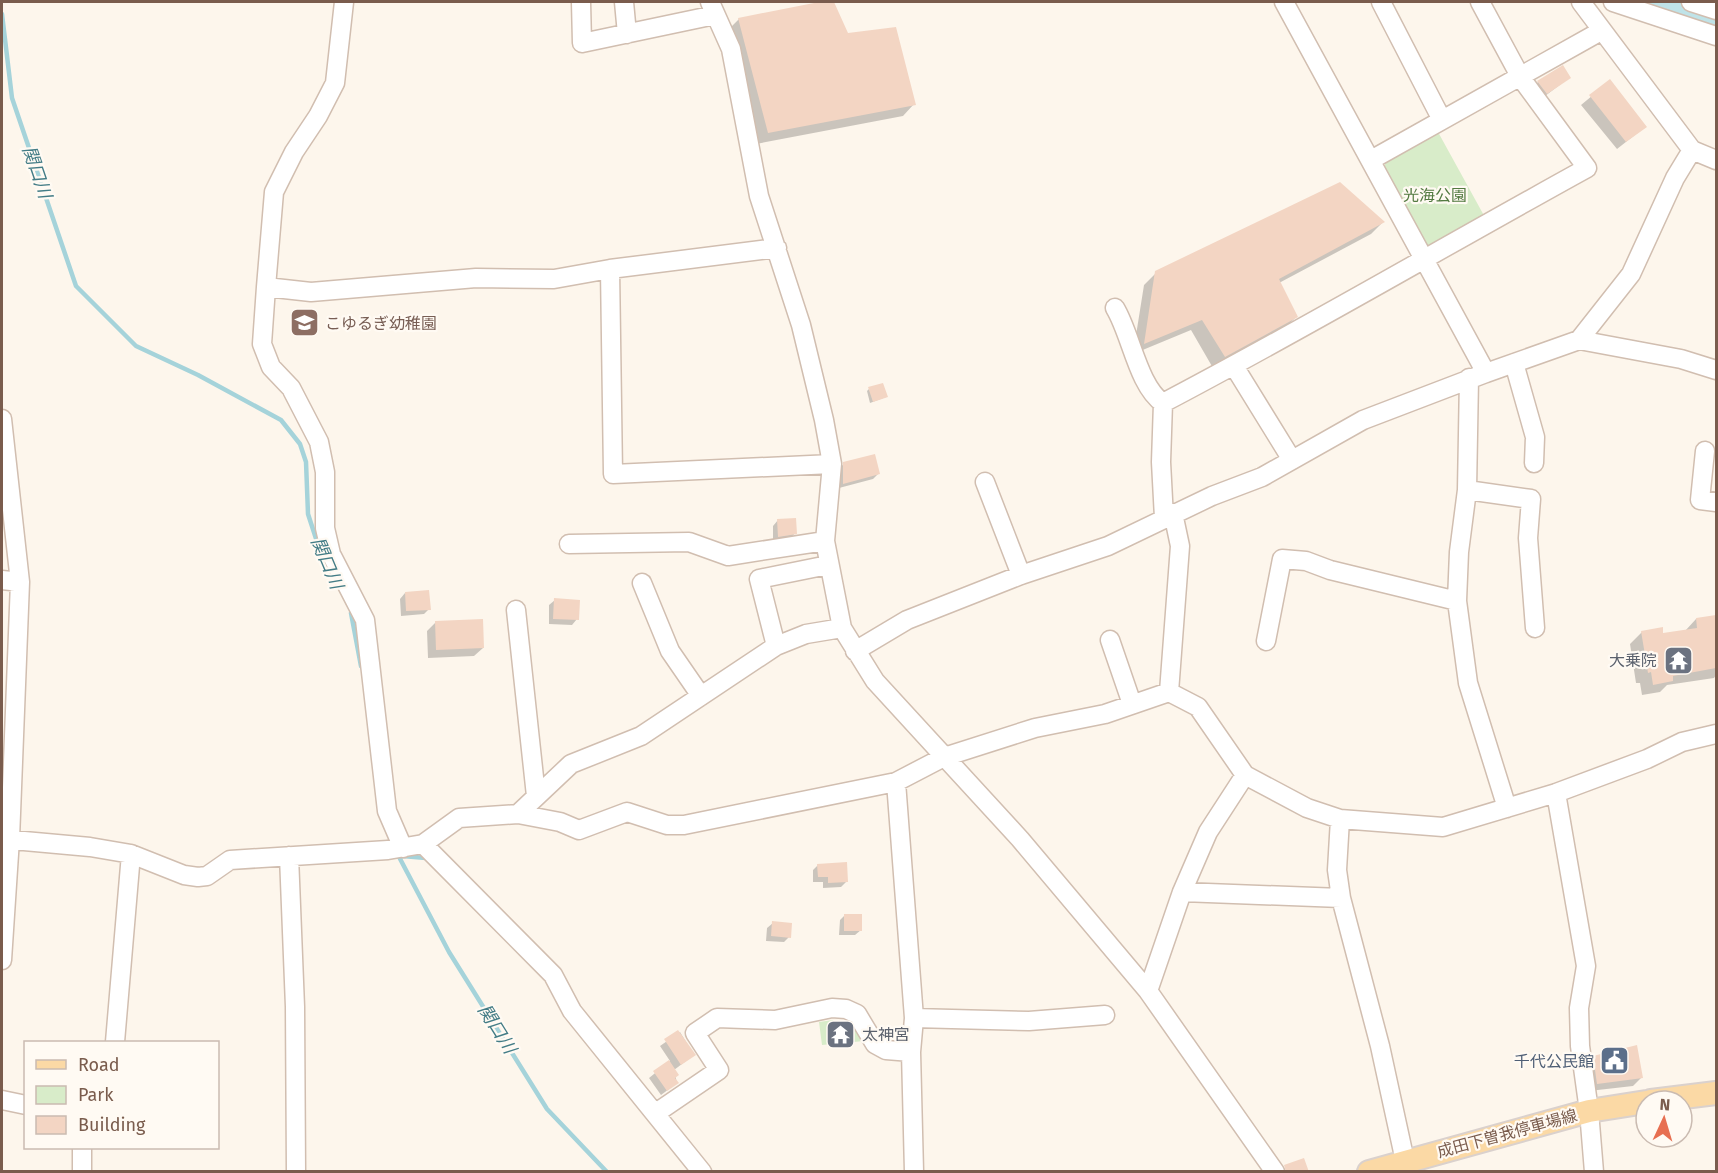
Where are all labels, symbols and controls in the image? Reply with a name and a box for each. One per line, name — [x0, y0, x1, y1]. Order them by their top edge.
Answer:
water label: 関口川 — [18, 143, 57, 203]
park label: 光海公園 — [1403, 186, 1467, 205]
school or university icon: こゆるぎ幼稚園 — [288, 307, 320, 339]
place label: こゆるぎ幼稚園 — [325, 314, 437, 333]
water label: 関口川 — [306, 534, 348, 594]
temple icon: 大乗院 — [1662, 644, 1694, 676]
place label: 大乗院 — [1609, 651, 1657, 670]
water label: 関口川 — [473, 1000, 522, 1059]
temple icon: 太神宮 — [825, 1018, 857, 1050]
place label: 太神宮 — [862, 1025, 910, 1044]
legend — [24, 1041, 219, 1149]
public building icon: 千代公民館 — [1599, 1045, 1631, 1077]
place label: 千代公民館 — [1514, 1052, 1594, 1071]
text: Road — [78, 1054, 120, 1076]
text: Park — [78, 1084, 114, 1106]
north arrow — [1634, 1089, 1694, 1149]
text: N — [1659, 1095, 1671, 1114]
street label: 成田下曽我停車場線 — [1435, 1106, 1579, 1161]
text: Building — [78, 1114, 146, 1136]

